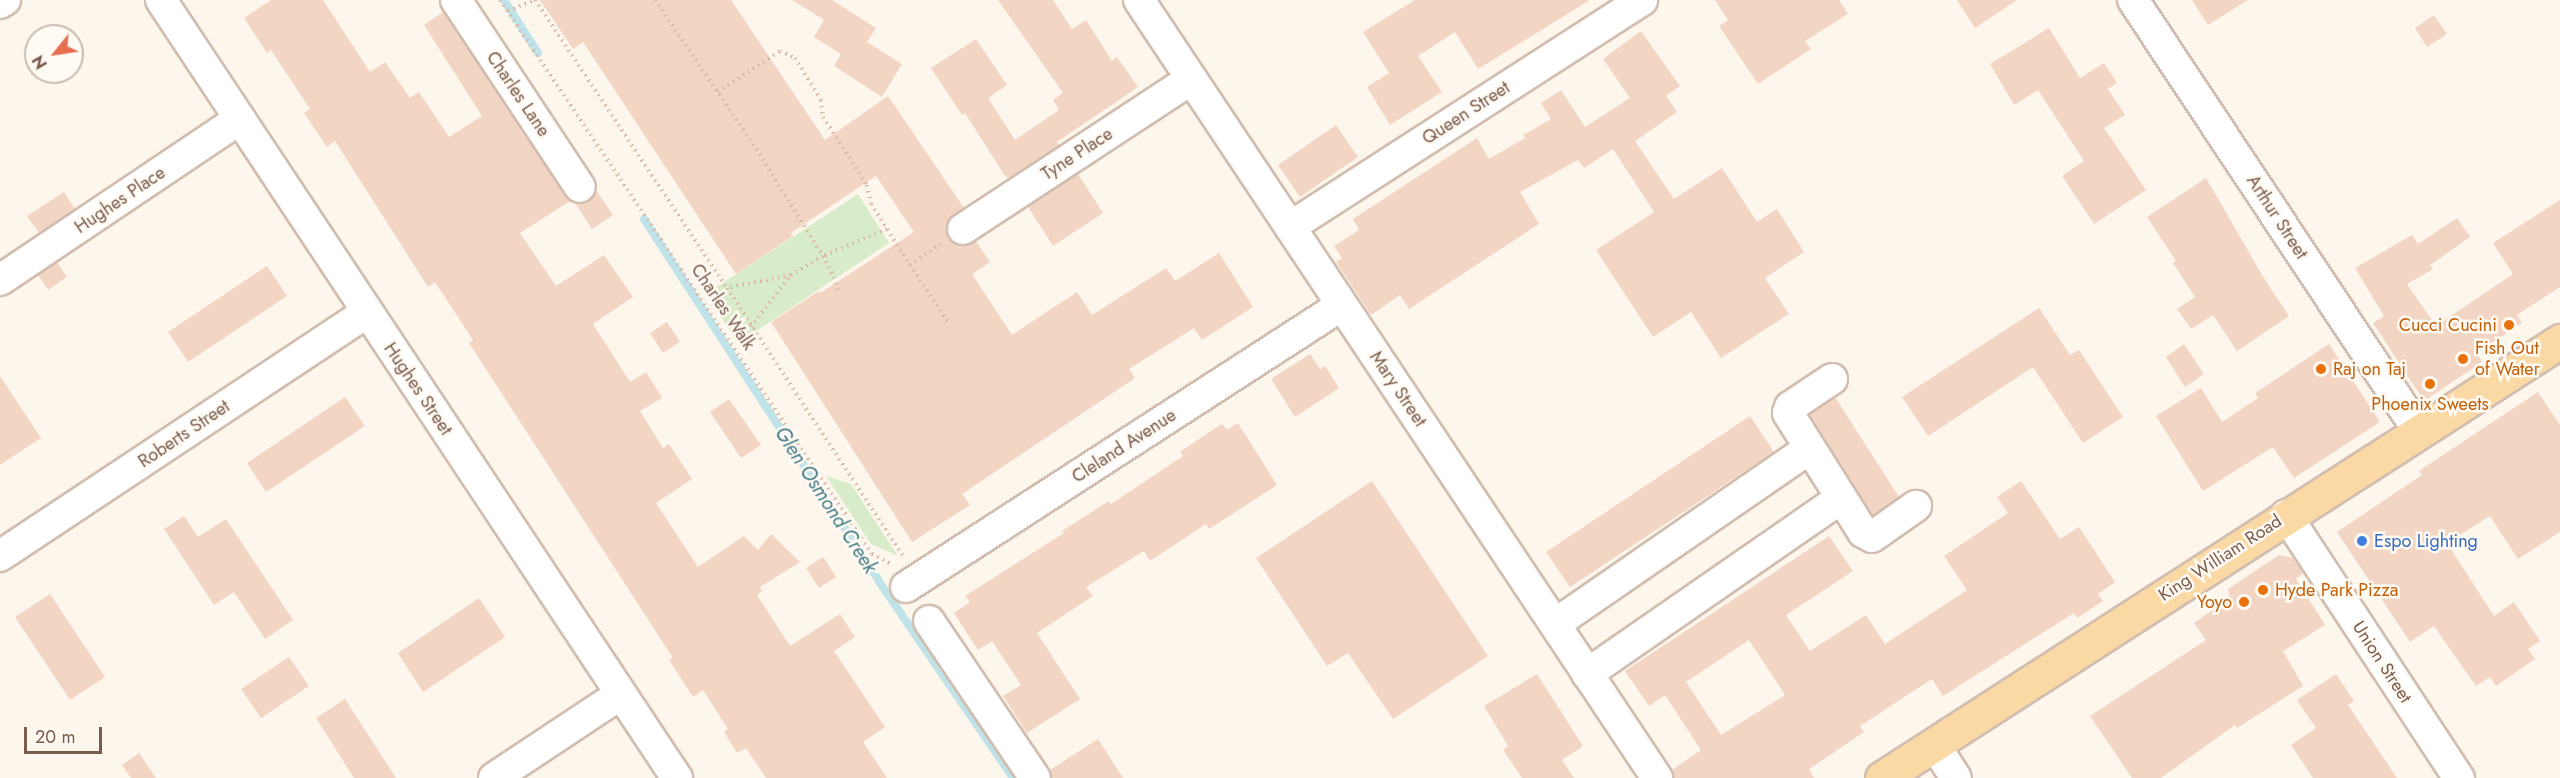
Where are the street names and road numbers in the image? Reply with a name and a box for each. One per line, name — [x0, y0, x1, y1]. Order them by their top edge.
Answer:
street label: Charles Lane — [482, 47, 554, 141]
street label: Queen Street — [1418, 77, 1514, 149]
street label: Tyne Place — [1037, 123, 1117, 185]
street label: Hughes Place — [71, 162, 169, 238]
street label: Arthur Street — [2242, 171, 2312, 263]
street label: Charles Walk — [686, 260, 760, 354]
street label: Hughes Street — [379, 339, 457, 439]
street label: Mary Street — [1365, 347, 1431, 431]
street label: Roberts Street — [134, 396, 234, 472]
street label: Cleland Avenue — [1068, 404, 1180, 488]
street label: King William Road — [2154, 510, 2286, 606]
street label: Union Street — [2348, 617, 2416, 707]

